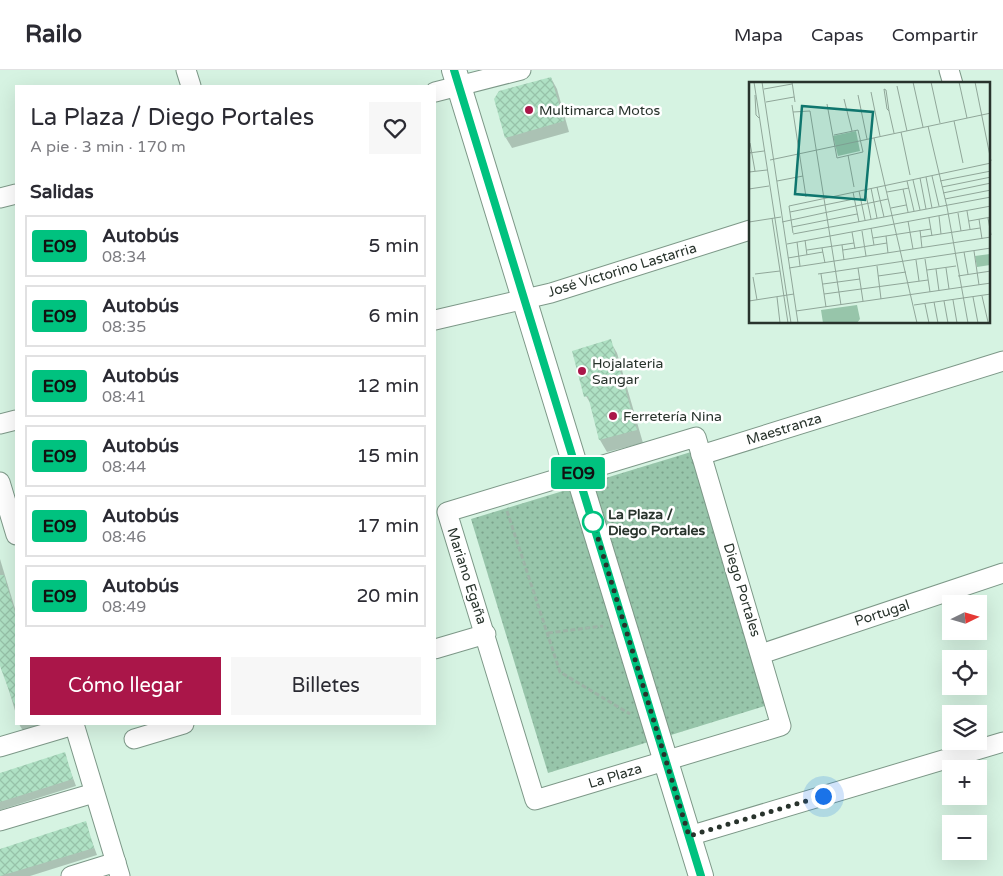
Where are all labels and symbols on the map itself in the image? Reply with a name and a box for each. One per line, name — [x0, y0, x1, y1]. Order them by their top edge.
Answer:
inset map — [749, 82, 990, 324]
place label: Multimarca Motos — [539, 102, 661, 119]
marker: Multimarca Motos — [523, 104, 535, 116]
street label: José Victorino Lastarria — [545, 239, 699, 301]
place label: Hojalateria Sangar — [592, 355, 663, 388]
marker: Hojalateria Sangar — [576, 365, 588, 377]
place label: Ferretería Nina — [623, 408, 722, 425]
street label: Maestranza — [744, 409, 824, 449]
marker: Ferretería Nina — [607, 410, 619, 422]
line badge: E09 — [549, 457, 607, 489]
place label: La Plaza / Diego Portales — [608, 506, 705, 539]
marker: La Plaza / Diego Portales — [582, 511, 604, 533]
street label: Mariano Egaña — [443, 526, 491, 626]
street label: Diego Portales — [720, 541, 764, 639]
north arrow — [942, 595, 988, 640]
street label: Portugal — [852, 596, 912, 630]
street label: La Plaza — [586, 760, 644, 792]
your location — [811, 784, 836, 809]

